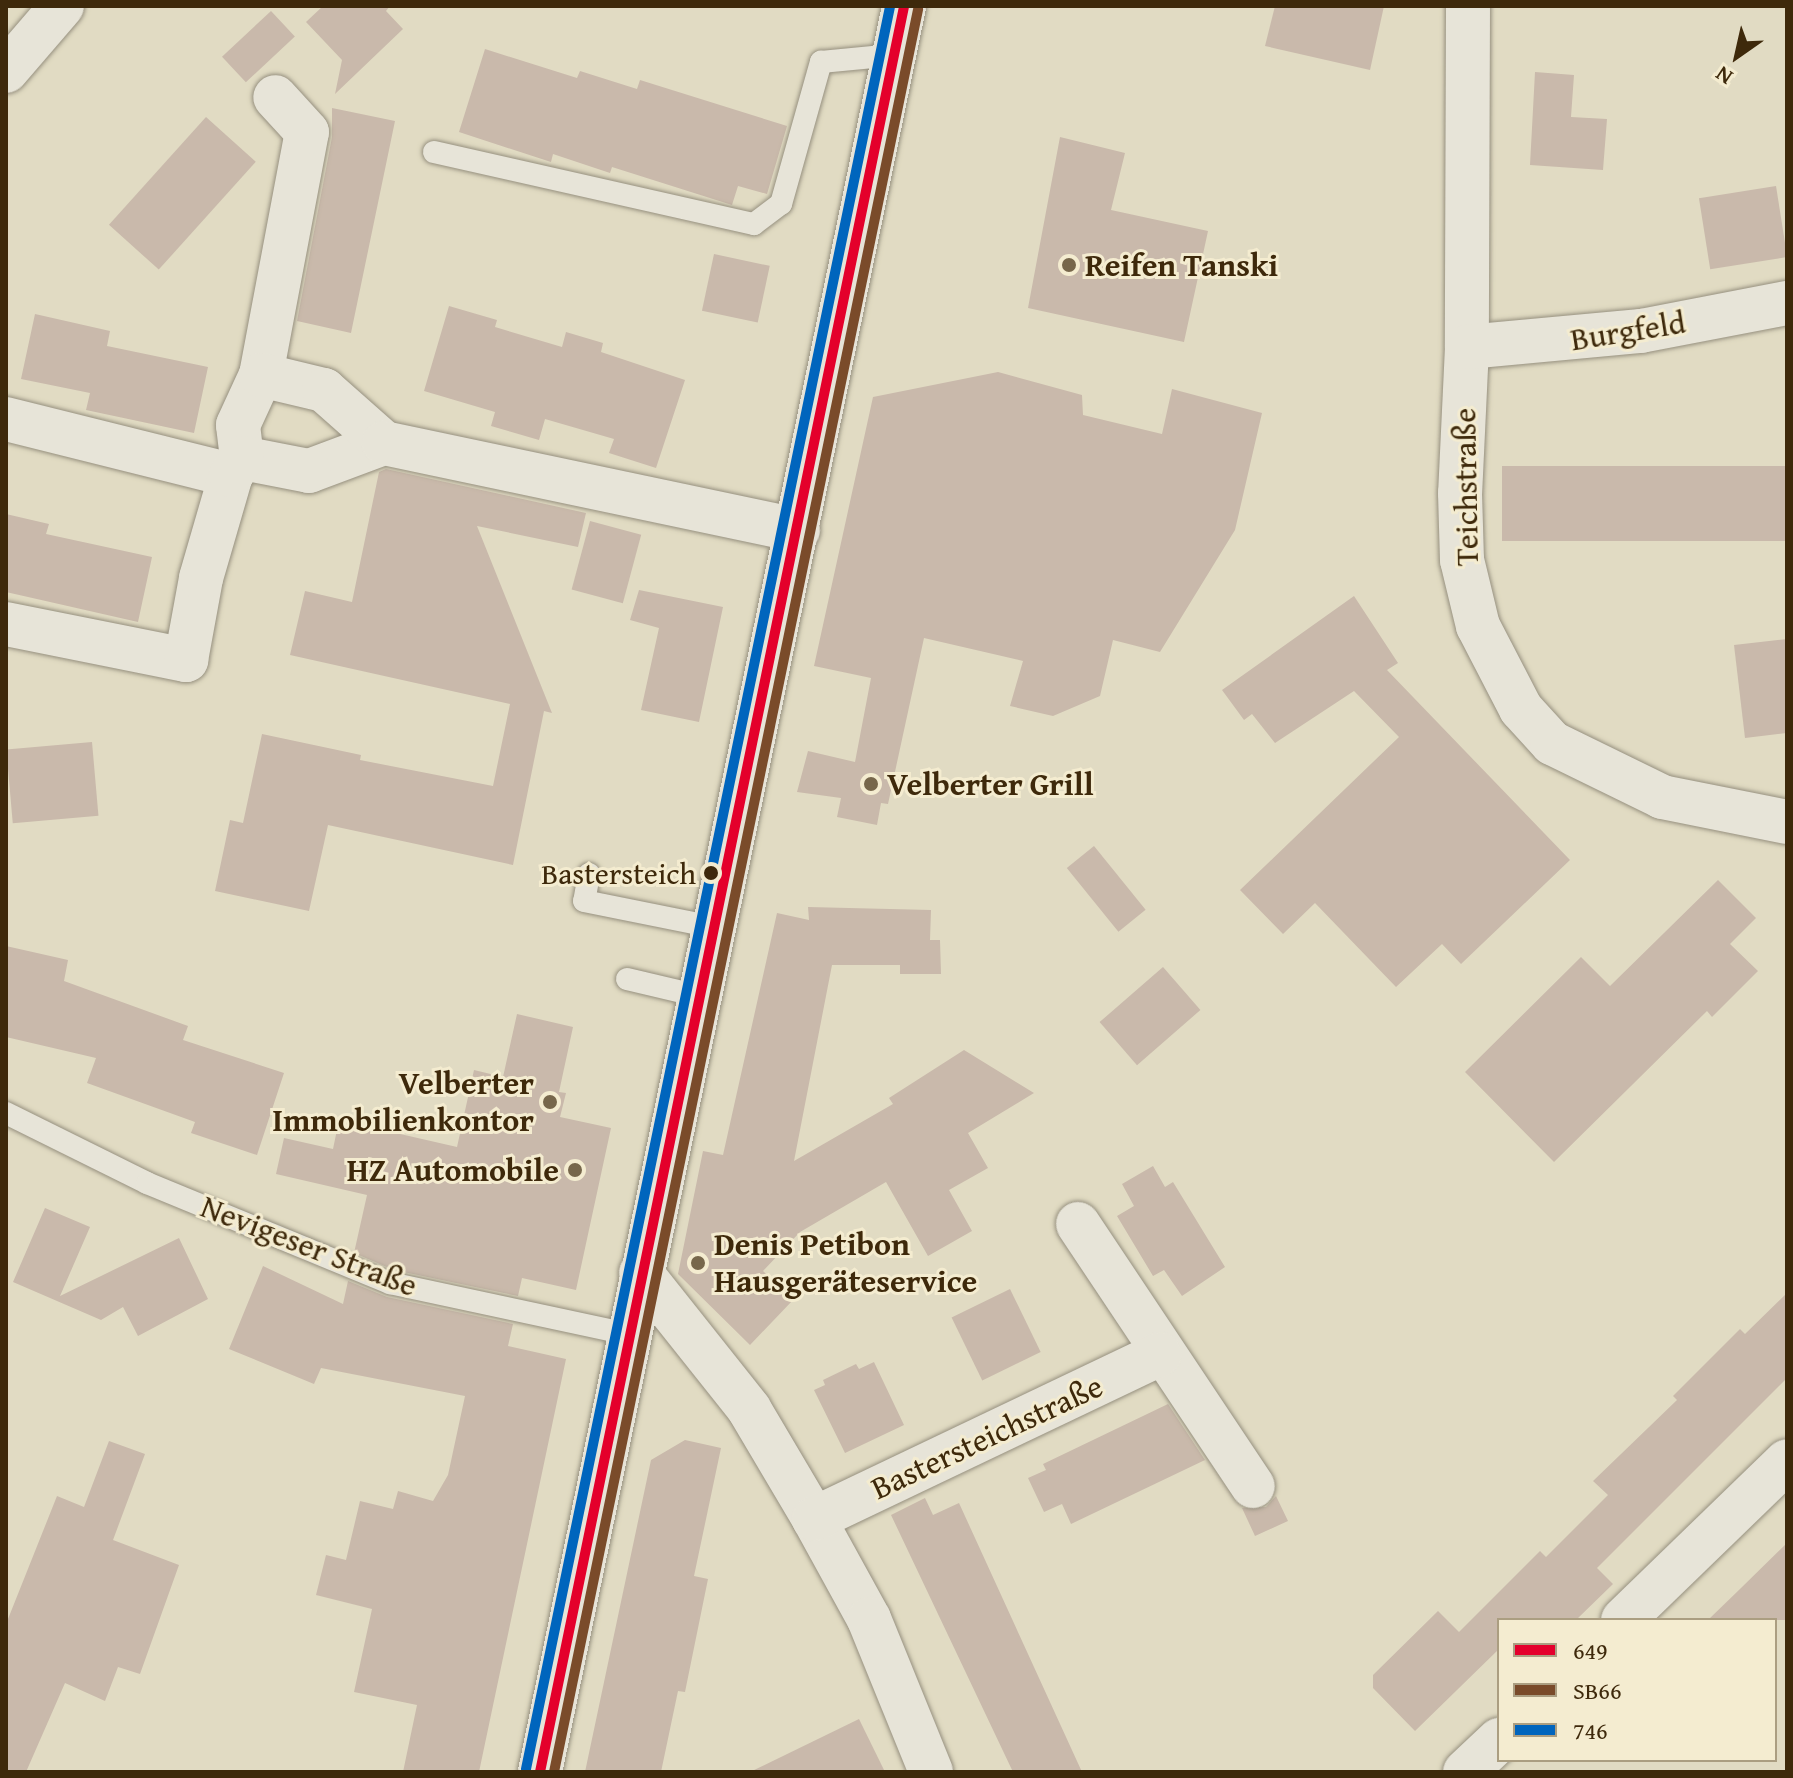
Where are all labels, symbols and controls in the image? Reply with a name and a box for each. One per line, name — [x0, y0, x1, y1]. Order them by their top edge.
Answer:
north arrow — [1697, 16, 1777, 96]
text: N — [1709, 59, 1739, 93]
place label: Reifen Tanski — [1085, 246, 1278, 284]
marker: Reifen Tanski — [1060, 256, 1078, 274]
street label: Burgfeld — [1568, 303, 1688, 359]
street label: Teichstraße — [1445, 408, 1487, 566]
place label: Velberter Grill — [887, 765, 1094, 803]
marker: Velberter Grill — [862, 775, 880, 793]
place label: Bastersteich — [541, 855, 696, 891]
marker: Bastersteich — [703, 865, 719, 881]
place label: Velberter Immobilienkontor — [272, 1065, 534, 1140]
marker: Velberter Immobilienkontor — [541, 1093, 559, 1111]
place label: HZ Automobile — [347, 1151, 559, 1189]
marker: HZ Automobile — [566, 1161, 584, 1179]
street label: Nevigeser Straße — [195, 1187, 423, 1305]
place label: Denis Petibon Hausgeräteservice — [714, 1226, 977, 1301]
marker: Denis Petibon Hausgeräteservice — [689, 1254, 707, 1272]
street label: Bastersteichstraße — [865, 1367, 1109, 1507]
legend — [1497, 1618, 1777, 1762]
text: 649 — [1573, 1633, 1608, 1668]
text: SB66 — [1573, 1673, 1621, 1708]
text: 746 — [1573, 1713, 1608, 1748]

